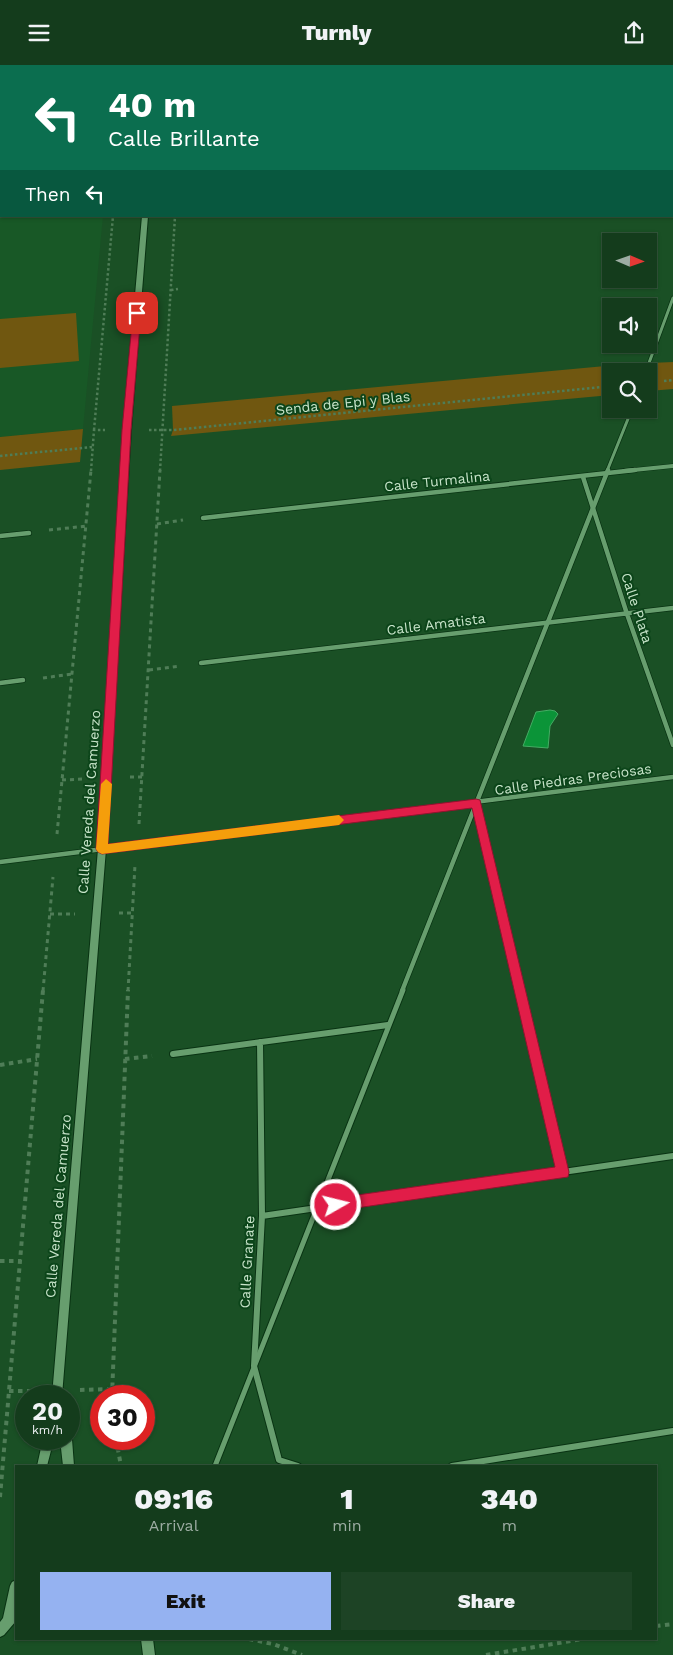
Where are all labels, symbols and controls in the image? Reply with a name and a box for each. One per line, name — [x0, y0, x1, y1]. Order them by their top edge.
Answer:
icon: menu — [25, 19, 53, 47]
icon: share — [620, 19, 648, 47]
text: Turnly — [301, 20, 372, 45]
text: 40 m — [108, 84, 196, 126]
icon: left — [25, 85, 90, 150]
text: Calle Brillante — [108, 126, 260, 151]
icon: left — [81, 180, 109, 208]
text: Then — [25, 183, 71, 206]
north arrow — [602, 233, 658, 287]
map controls — [602, 233, 657, 418]
pin — [116, 292, 158, 334]
button: sound — [602, 298, 657, 353]
icon: arrive — [123, 299, 151, 327]
button: search — [602, 363, 657, 418]
street label: Senda de Epi y Blas — [275, 388, 411, 418]
street label: Calle Turmalina — [383, 467, 491, 495]
street label: Calle Plata — [618, 571, 656, 645]
street label: Calle Amatista — [386, 610, 486, 638]
street label: Calle Vereda del Camuerzo — [75, 710, 103, 894]
street label: Calle Piedras Preciosas — [493, 760, 653, 798]
street label: Calle Vereda del Camuerzo — [42, 1114, 74, 1298]
position arrow — [309, 1178, 361, 1230]
street label: Calle Granate — [237, 1215, 257, 1309]
speed limit sign: 30 — [90, 1385, 155, 1450]
text: 20 — [32, 1397, 63, 1426]
text: km/h — [32, 1423, 63, 1437]
text: 09:16 — [134, 1481, 213, 1516]
text: 1 — [340, 1481, 354, 1516]
text: 340 — [481, 1481, 538, 1516]
text: Arrival — [149, 1516, 199, 1535]
text: min — [332, 1516, 362, 1535]
text: m — [502, 1516, 517, 1535]
button: Exit — [40, 1572, 331, 1630]
button: Share — [341, 1572, 632, 1630]

